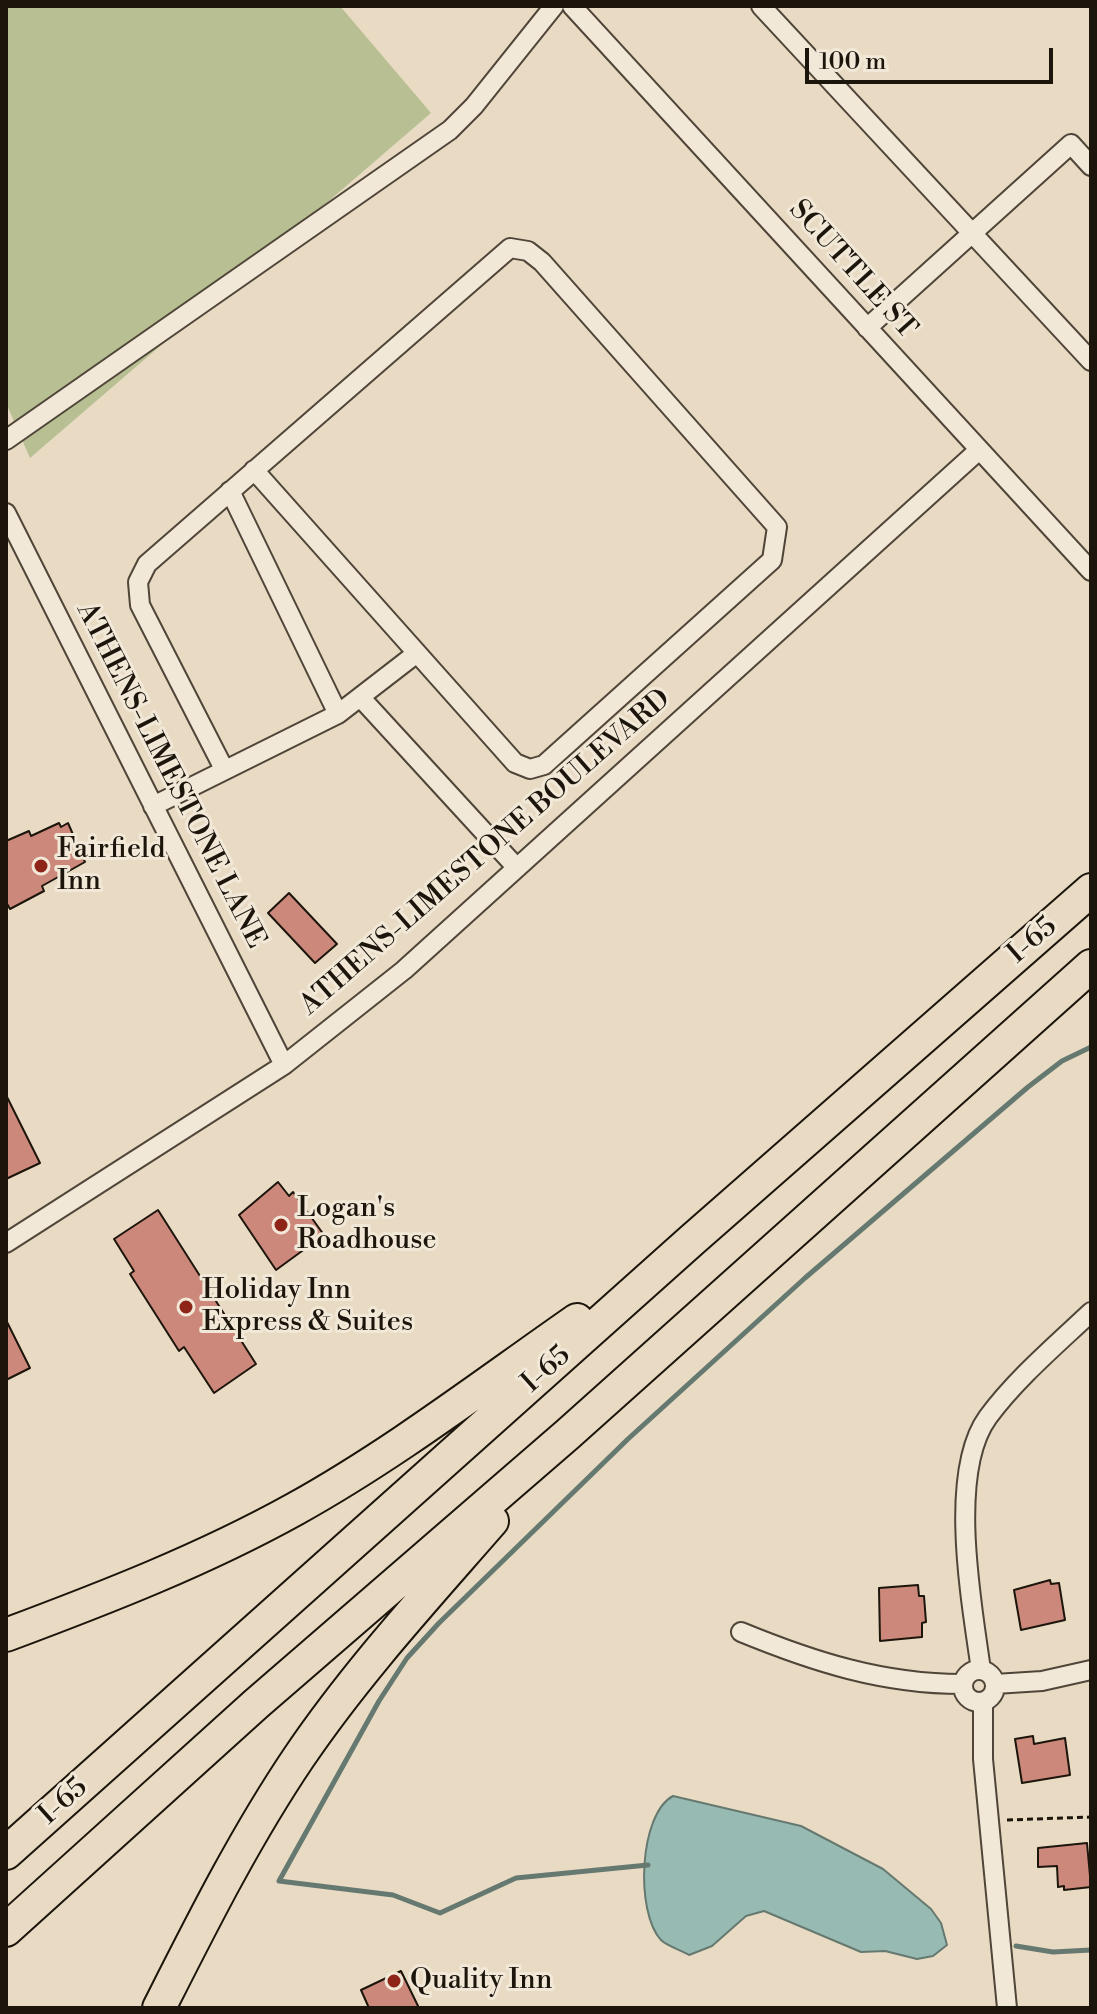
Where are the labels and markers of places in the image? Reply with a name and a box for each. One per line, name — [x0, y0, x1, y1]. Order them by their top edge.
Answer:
place label: Fairfield Inn — [57, 833, 165, 899]
marker: Fairfield Inn — [32, 857, 50, 875]
place label: Logan's Roadhouse — [297, 1192, 437, 1258]
marker: Logan's Roadhouse — [272, 1216, 290, 1234]
place label: Holiday Inn Express & Suites — [202, 1274, 413, 1340]
marker: Holiday Inn Express & Suites — [177, 1298, 195, 1316]
place label: Quality Inn — [410, 1964, 552, 1998]
marker: Quality Inn — [385, 1972, 403, 1990]

